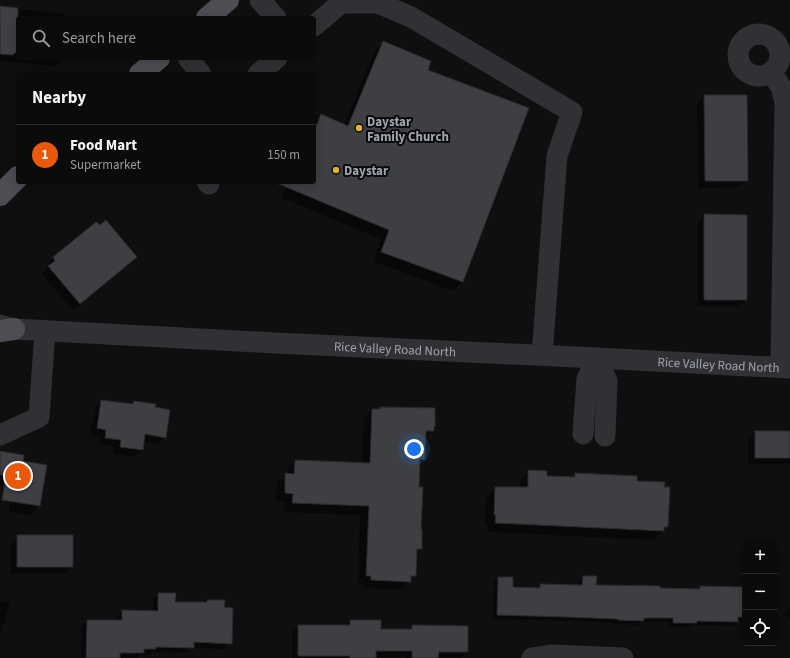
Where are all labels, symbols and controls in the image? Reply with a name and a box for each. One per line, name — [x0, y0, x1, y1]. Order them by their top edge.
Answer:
search box — [16, 16, 316, 60]
icon: search — [30, 27, 52, 49]
text: Search here — [62, 28, 136, 49]
text: Nearby — [32, 86, 86, 110]
place label: Daystar Family Church — [367, 113, 449, 146]
marker: Daystar Family Church — [354, 123, 364, 133]
text: Food Mart — [70, 135, 137, 156]
text: 1 — [42, 146, 48, 164]
text: 150 m — [267, 146, 300, 164]
text: Supermarket — [70, 156, 141, 174]
place label: Daystar — [344, 162, 389, 180]
marker: Daystar — [331, 165, 341, 175]
street label: Rice Valley Road North — [333, 338, 456, 361]
street label: Rice Valley Road North — [657, 353, 780, 377]
your location — [404, 439, 424, 459]
pin: 1 — [5, 461, 31, 491]
map controls — [742, 538, 778, 646]
button: + — [742, 538, 778, 574]
button: − — [742, 574, 778, 610]
button: locate — [742, 610, 778, 646]

